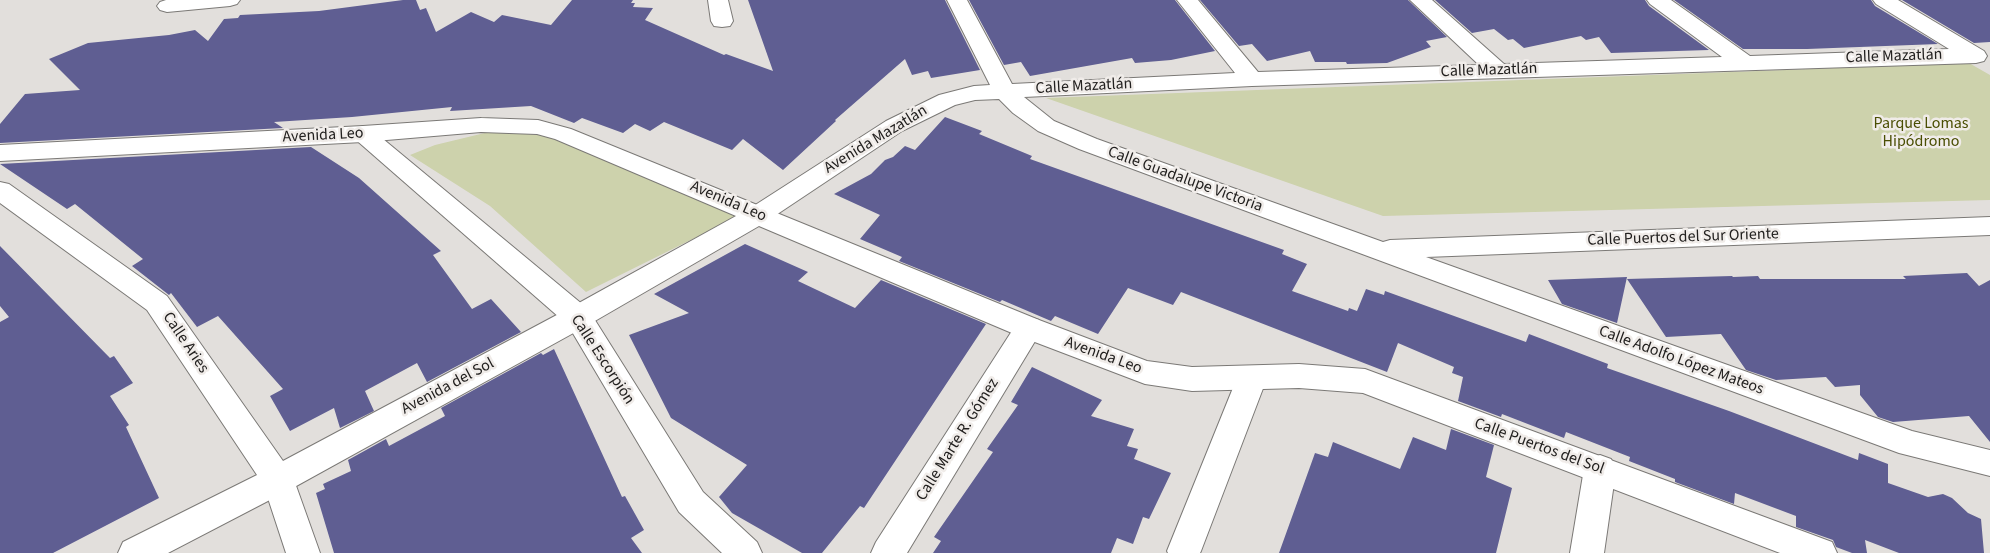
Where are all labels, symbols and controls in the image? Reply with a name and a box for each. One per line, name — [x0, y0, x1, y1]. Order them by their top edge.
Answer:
street label: Calle Mazatlán — [1845, 46, 1943, 68]
street label: Calle Mazatlán — [1440, 60, 1538, 82]
street label: Calle Mazatlán — [1035, 75, 1133, 99]
street label: Avenida Mazatlán — [821, 102, 931, 178]
park label: Parque Lomas Hipódromo — [1874, 114, 1968, 152]
street label: Avenida Leo — [282, 124, 364, 148]
street label: Calle Guadalupe Victoria — [1105, 143, 1265, 217]
street label: Avenida Leo — [687, 177, 769, 227]
street label: Calle Puertos del Sur Oriente — [1587, 225, 1779, 251]
street label: Calle Aries — [158, 309, 212, 377]
street label: Calle Escorpión — [566, 312, 638, 408]
street label: Calle Adolfo López Mateos — [1596, 322, 1766, 400]
street label: Avenida Leo — [1062, 333, 1144, 379]
street label: Avenida del Sol — [398, 355, 498, 419]
street label: Calle Marte R. Gómez — [913, 375, 1003, 505]
street label: Calle Puertos del Sol — [1471, 415, 1607, 479]

